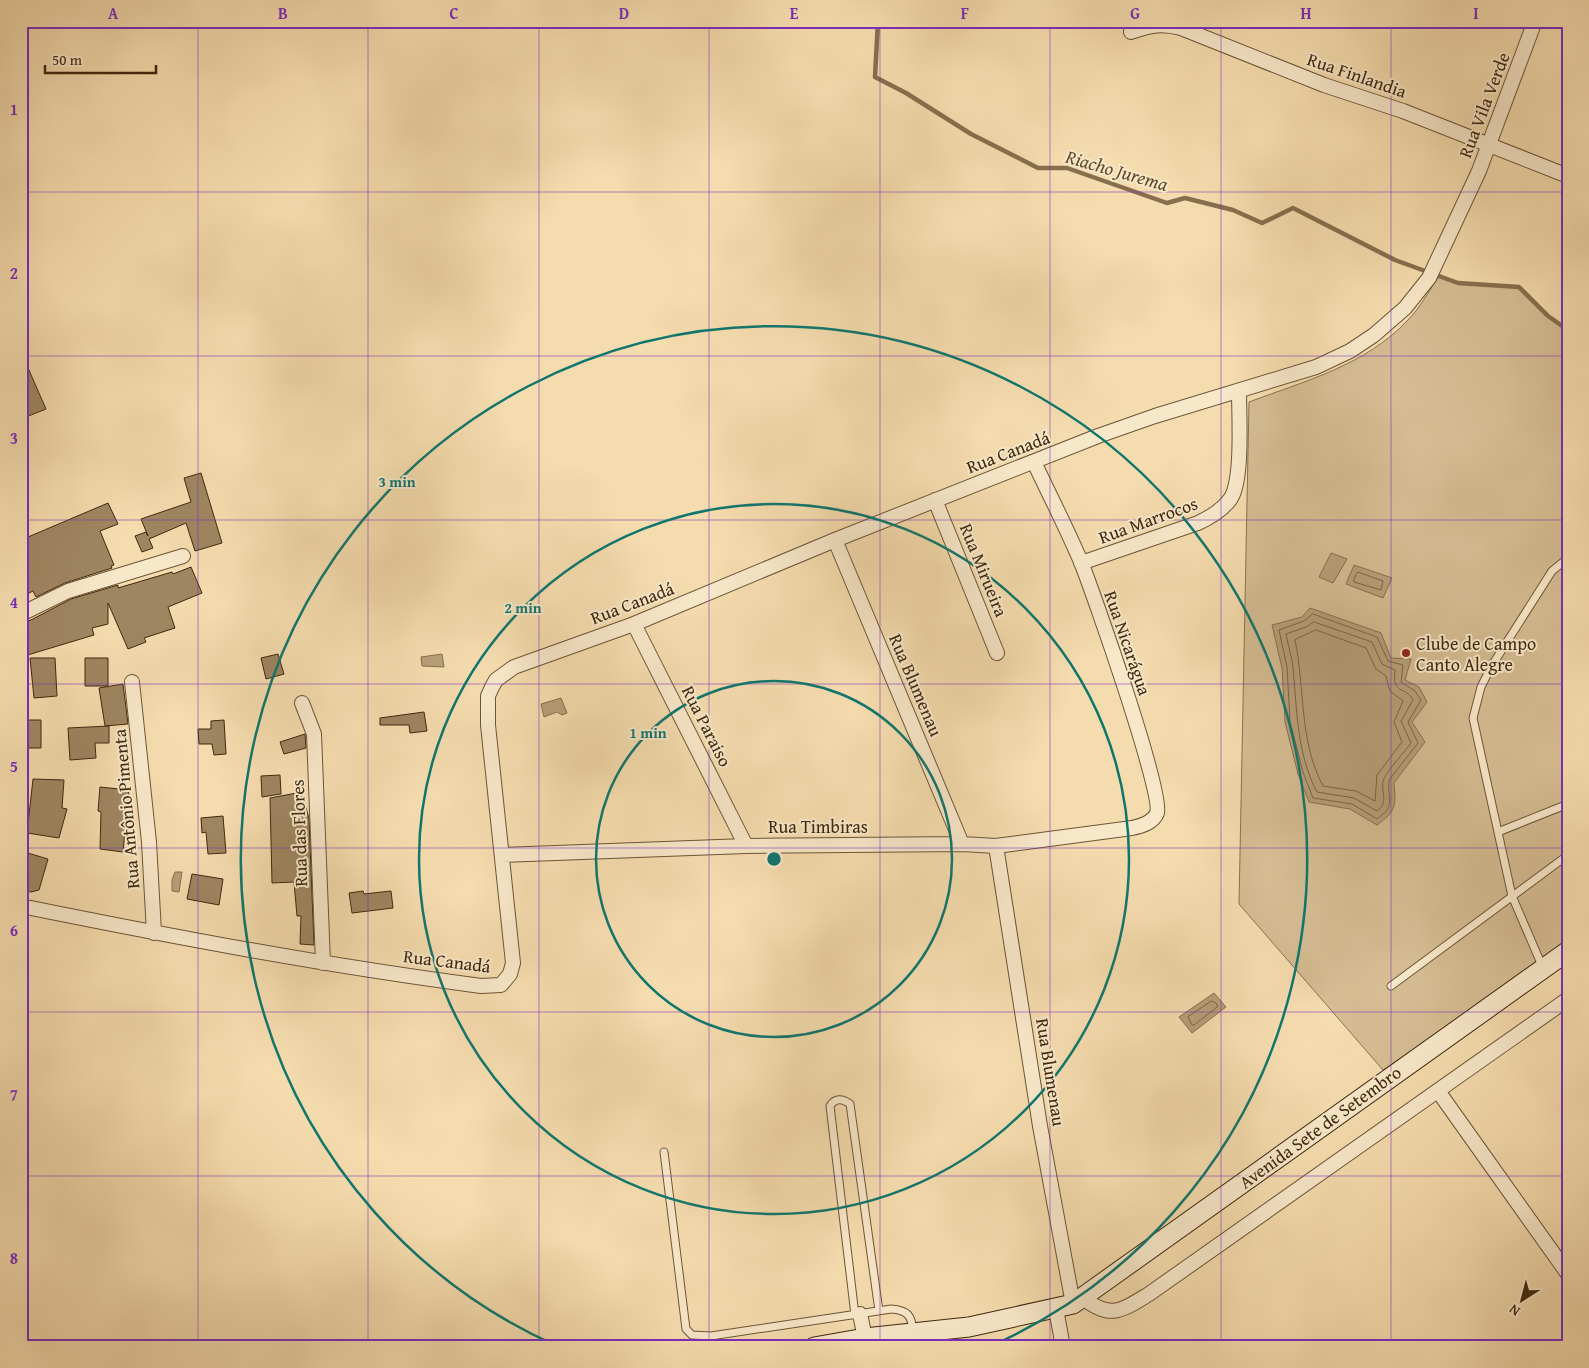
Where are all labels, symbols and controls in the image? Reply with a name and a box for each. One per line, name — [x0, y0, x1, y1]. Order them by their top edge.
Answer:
text: A — [108, 1, 119, 25]
text: B — [278, 1, 288, 25]
text: C — [449, 1, 459, 25]
text: D — [619, 1, 629, 25]
text: E — [790, 1, 799, 25]
text: F — [961, 1, 969, 25]
text: G — [1130, 1, 1140, 25]
text: H — [1300, 1, 1312, 25]
text: I — [1473, 1, 1479, 25]
scale bar — [45, 42, 156, 74]
street label: Rua Finlandia — [1304, 45, 1411, 105]
street label: Rua Vila Verde — [1451, 48, 1517, 162]
text: 50 m — [52, 49, 83, 70]
text: 1 — [10, 97, 18, 121]
water label: Riacho Jurema — [1062, 142, 1172, 198]
text: 2 — [10, 261, 18, 285]
street label: Rua Canadá — [962, 424, 1054, 480]
text: 3 — [10, 426, 18, 450]
text: 3 min — [378, 471, 416, 492]
street label: Rua Marrocos — [1095, 490, 1201, 550]
street label: Rua Mirueira — [953, 519, 1015, 621]
street label: Rua Canadá — [586, 575, 678, 631]
street label: Rua Nicarágua — [1097, 587, 1159, 699]
text: 4 — [10, 590, 18, 614]
text: 2 min — [504, 597, 542, 618]
street label: Rua Blumenau — [882, 630, 950, 741]
place label: Clube de Campo Canto Alegre — [1416, 630, 1536, 678]
marker: Clube de Campo Canto Alegre — [1400, 647, 1412, 659]
street label: Rua Paraiso — [675, 681, 739, 771]
text: 1 min — [629, 722, 667, 743]
street label: Rua Antônio Pimenta — [106, 727, 146, 890]
text: 5 — [10, 754, 18, 778]
street label: Rua das Flores — [284, 779, 314, 887]
street label: Rua Timbiras — [768, 813, 868, 840]
centre of rings — [765, 850, 783, 868]
text: 6 — [10, 918, 18, 942]
street label: Rua Canadá — [402, 942, 493, 980]
street label: Rua Blumenau — [1029, 1016, 1073, 1128]
street label: Avenida Sete de Setembro — [1233, 1059, 1407, 1195]
text: 7 — [10, 1082, 18, 1106]
text: 8 — [10, 1246, 18, 1270]
north arrow — [1496, 1276, 1546, 1326]
text: N — [1504, 1299, 1524, 1321]

